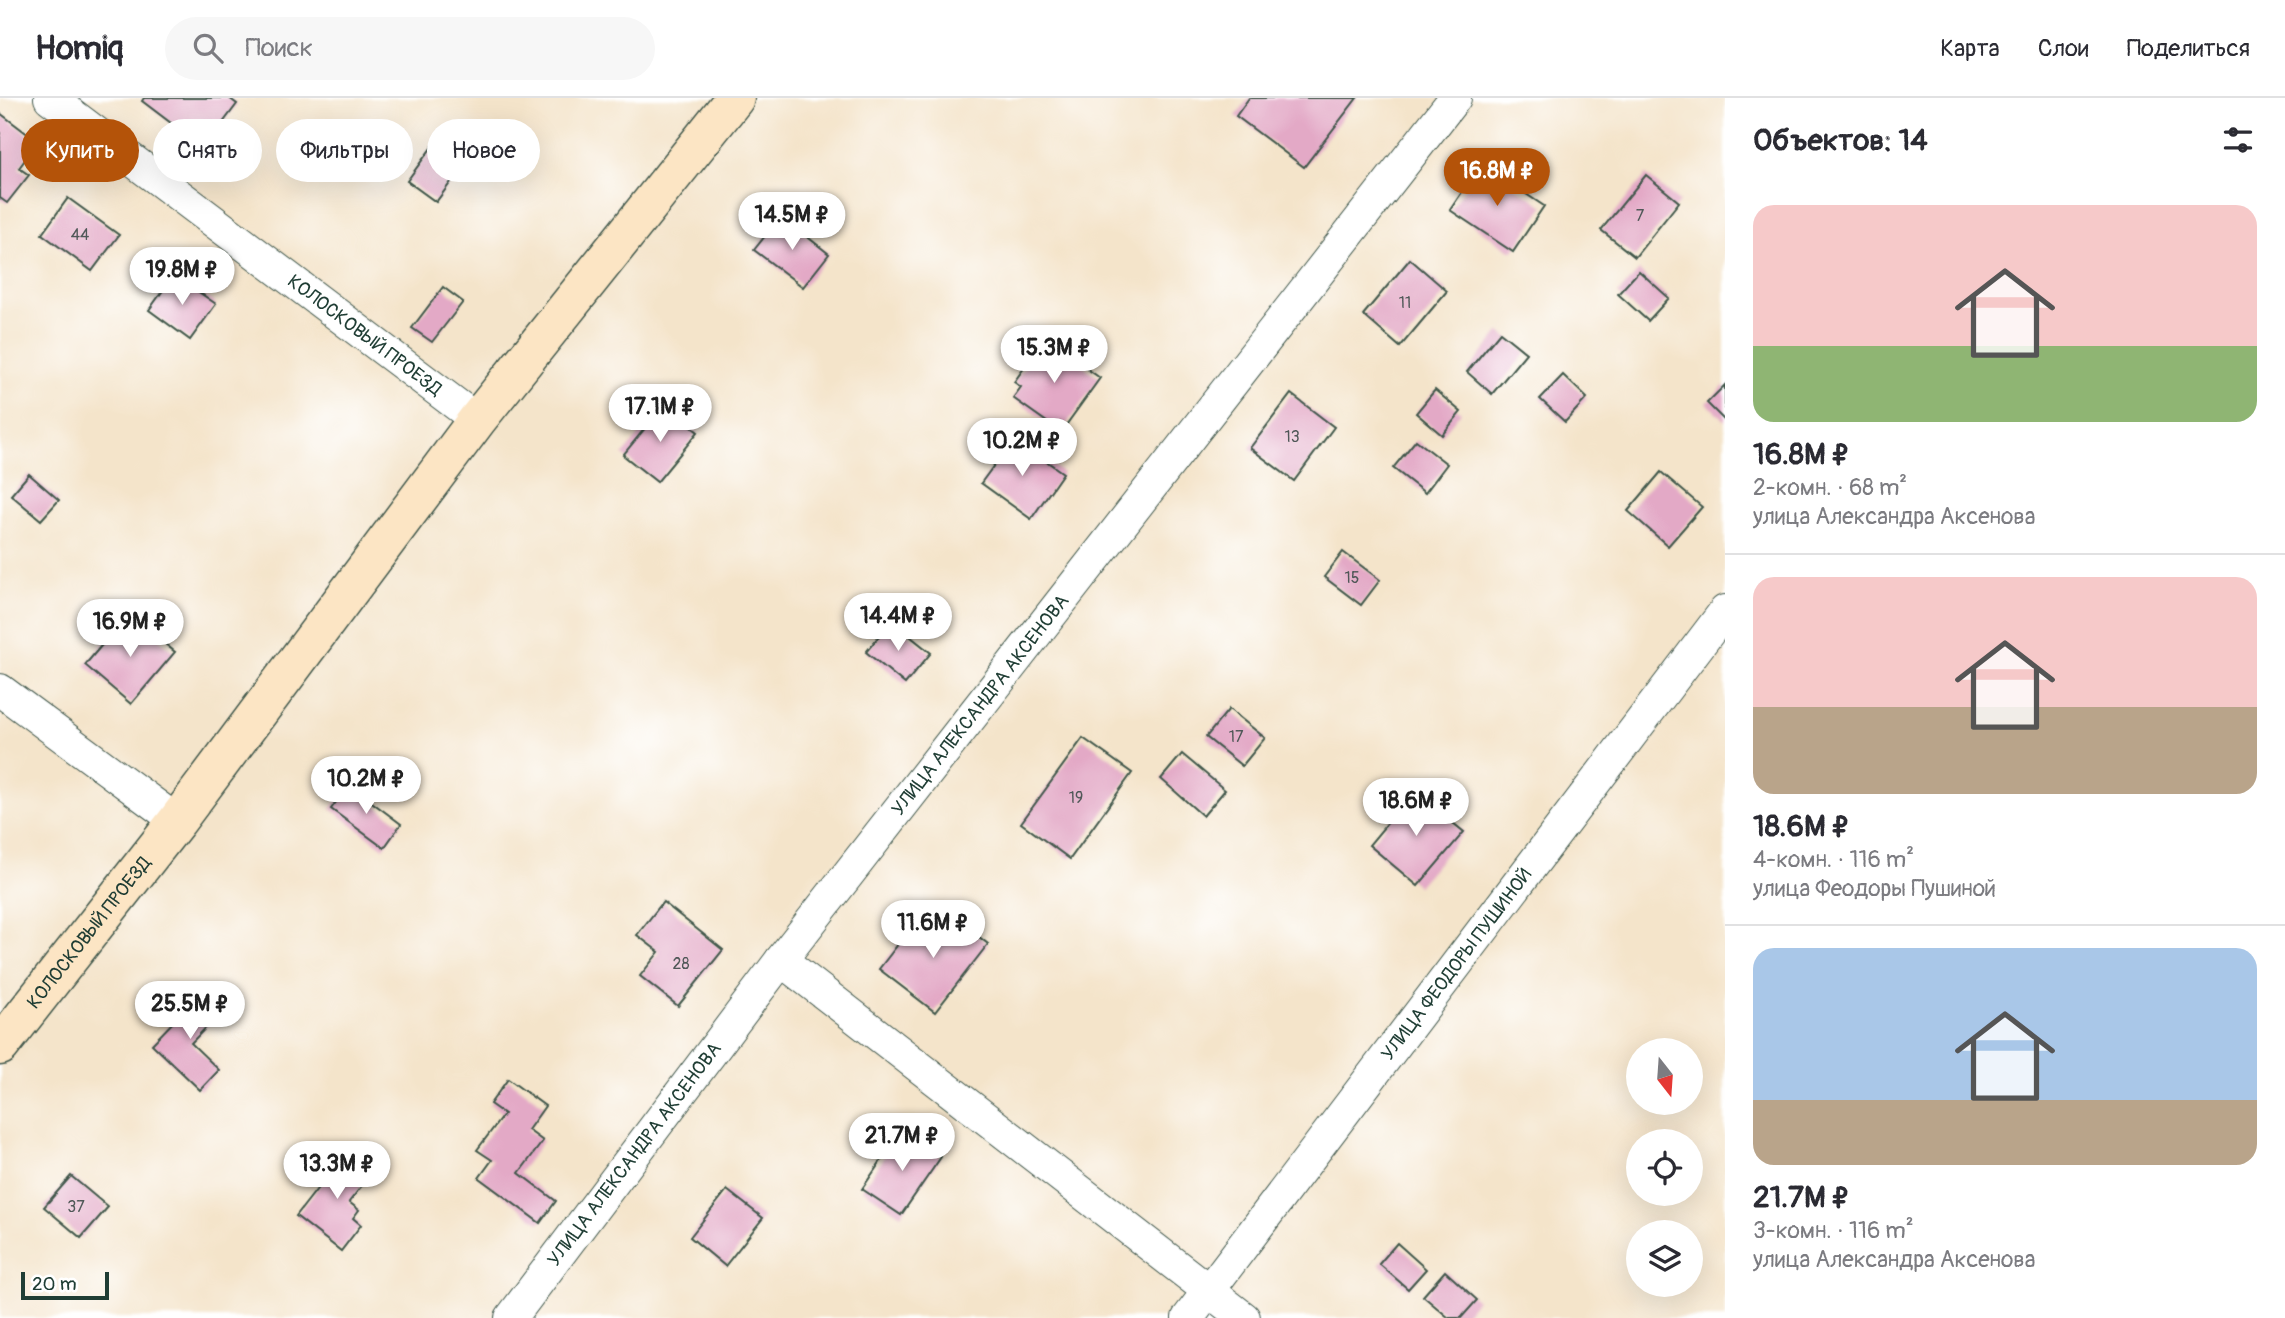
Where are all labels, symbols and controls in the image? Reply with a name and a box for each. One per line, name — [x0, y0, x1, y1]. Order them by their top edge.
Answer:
search box — [165, 17, 655, 80]
text: Homiq — [35, 28, 123, 69]
icon: search — [189, 29, 227, 67]
text: Поиск — [245, 32, 313, 64]
text: Карта — [1940, 34, 2000, 63]
text: Слои — [2038, 34, 2089, 63]
text: Поделиться — [2127, 34, 2250, 63]
chip: Купить — [21, 119, 139, 182]
chip: Снять — [153, 119, 262, 182]
chip: Фильтры — [276, 119, 413, 182]
chip: Новое — [427, 119, 540, 182]
icon: filters — [2219, 121, 2257, 159]
text: Объектов: 14 — [1753, 122, 1928, 159]
pin: 16.8M ₽ — [1432, 148, 1562, 208]
text: 16.8M ₽ — [1460, 156, 1534, 185]
pin: 14.5M ₽ — [727, 192, 857, 252]
text: 14.5M ₽ — [754, 200, 830, 229]
house number: 7 — [1636, 206, 1645, 226]
house number: 44 — [71, 225, 89, 245]
pin: 19.8M ₽ — [117, 248, 247, 307]
icon: home — [1942, 250, 2068, 376]
text: 19.8M ₽ — [146, 255, 218, 284]
street label: КОЛОСКОВЫЙ ПРОЕЗД — [283, 269, 447, 401]
house number: 11 — [1399, 293, 1411, 313]
pin: 15.3M ₽ — [989, 326, 1119, 385]
text: 15.3M ₽ — [1017, 333, 1091, 362]
pin: 17.1M ₽ — [595, 384, 725, 444]
text: 17.1M ₽ — [625, 392, 695, 421]
pin: 10.2M ₽ — [957, 418, 1087, 478]
text: 10.2M ₽ — [983, 426, 1061, 455]
house number: 13 — [1284, 427, 1300, 447]
text: 16.8M ₽ — [1753, 436, 1850, 473]
text: 2-комн. · 68 m² — [1753, 473, 1907, 502]
text: улица Александра Аксенова — [1753, 502, 2035, 531]
house number: 15 — [1345, 568, 1359, 588]
street label: УЛИЦА АЛЕКСАНДРА АКСЕНОВА — [886, 590, 1074, 821]
pin: 14.4M ₽ — [833, 594, 963, 653]
pin: 16.9M ₽ — [65, 600, 195, 659]
text: 14.4M ₽ — [860, 601, 936, 630]
text: 16.9M ₽ — [93, 607, 167, 636]
icon: home — [1942, 622, 2068, 748]
house number: 17 — [1229, 727, 1244, 747]
pin: 10.2M ₽ — [301, 756, 431, 816]
text: 10.2M ₽ — [327, 764, 405, 793]
pin: 18.6M ₽ — [1351, 778, 1481, 838]
text: 18.6M ₽ — [1379, 786, 1453, 815]
house number: 19 — [1069, 788, 1083, 808]
text: 18.6M ₽ — [1753, 808, 1850, 845]
text: 4-комн. · 116 m² — [1753, 845, 1914, 874]
street label: КОЛОСКОВЫЙ ПРОЕЗД — [22, 851, 157, 1014]
street label: УЛИЦА ФЕОДОРЫ ПУШИНОЙ — [1376, 864, 1537, 1065]
text: улица Феодоры Пушиной — [1753, 874, 1996, 903]
pin: 11.6M ₽ — [868, 900, 998, 960]
text: 11.6M ₽ — [897, 908, 969, 937]
house number: 28 — [672, 954, 690, 974]
pin: 25.5M ₽ — [125, 982, 255, 1041]
text: 25.5M ₽ — [151, 989, 229, 1018]
icon: home — [1942, 993, 2068, 1119]
street label: УЛИЦА АЛЕКСАНДРА АКСЕНОВА — [542, 1038, 727, 1271]
north arrow — [1626, 1038, 1703, 1115]
map controls — [1626, 1038, 1703, 1297]
pin: 21.7M ₽ — [837, 1114, 967, 1173]
text: 21.7M ₽ — [865, 1121, 939, 1150]
button: locate — [1626, 1129, 1703, 1206]
pin: 13.3M ₽ — [272, 1142, 402, 1201]
text: 13.3M ₽ — [299, 1149, 375, 1178]
text: 21.7M ₽ — [1753, 1179, 1850, 1216]
house number: 37 — [67, 1197, 85, 1217]
text: 3-комн. · 116 m² — [1753, 1216, 1914, 1245]
button: layers — [1626, 1220, 1703, 1297]
text: улица Александра Аксенова — [1753, 1245, 2035, 1274]
scale bar — [21, 1269, 108, 1301]
text: 20 m — [32, 1272, 77, 1296]

